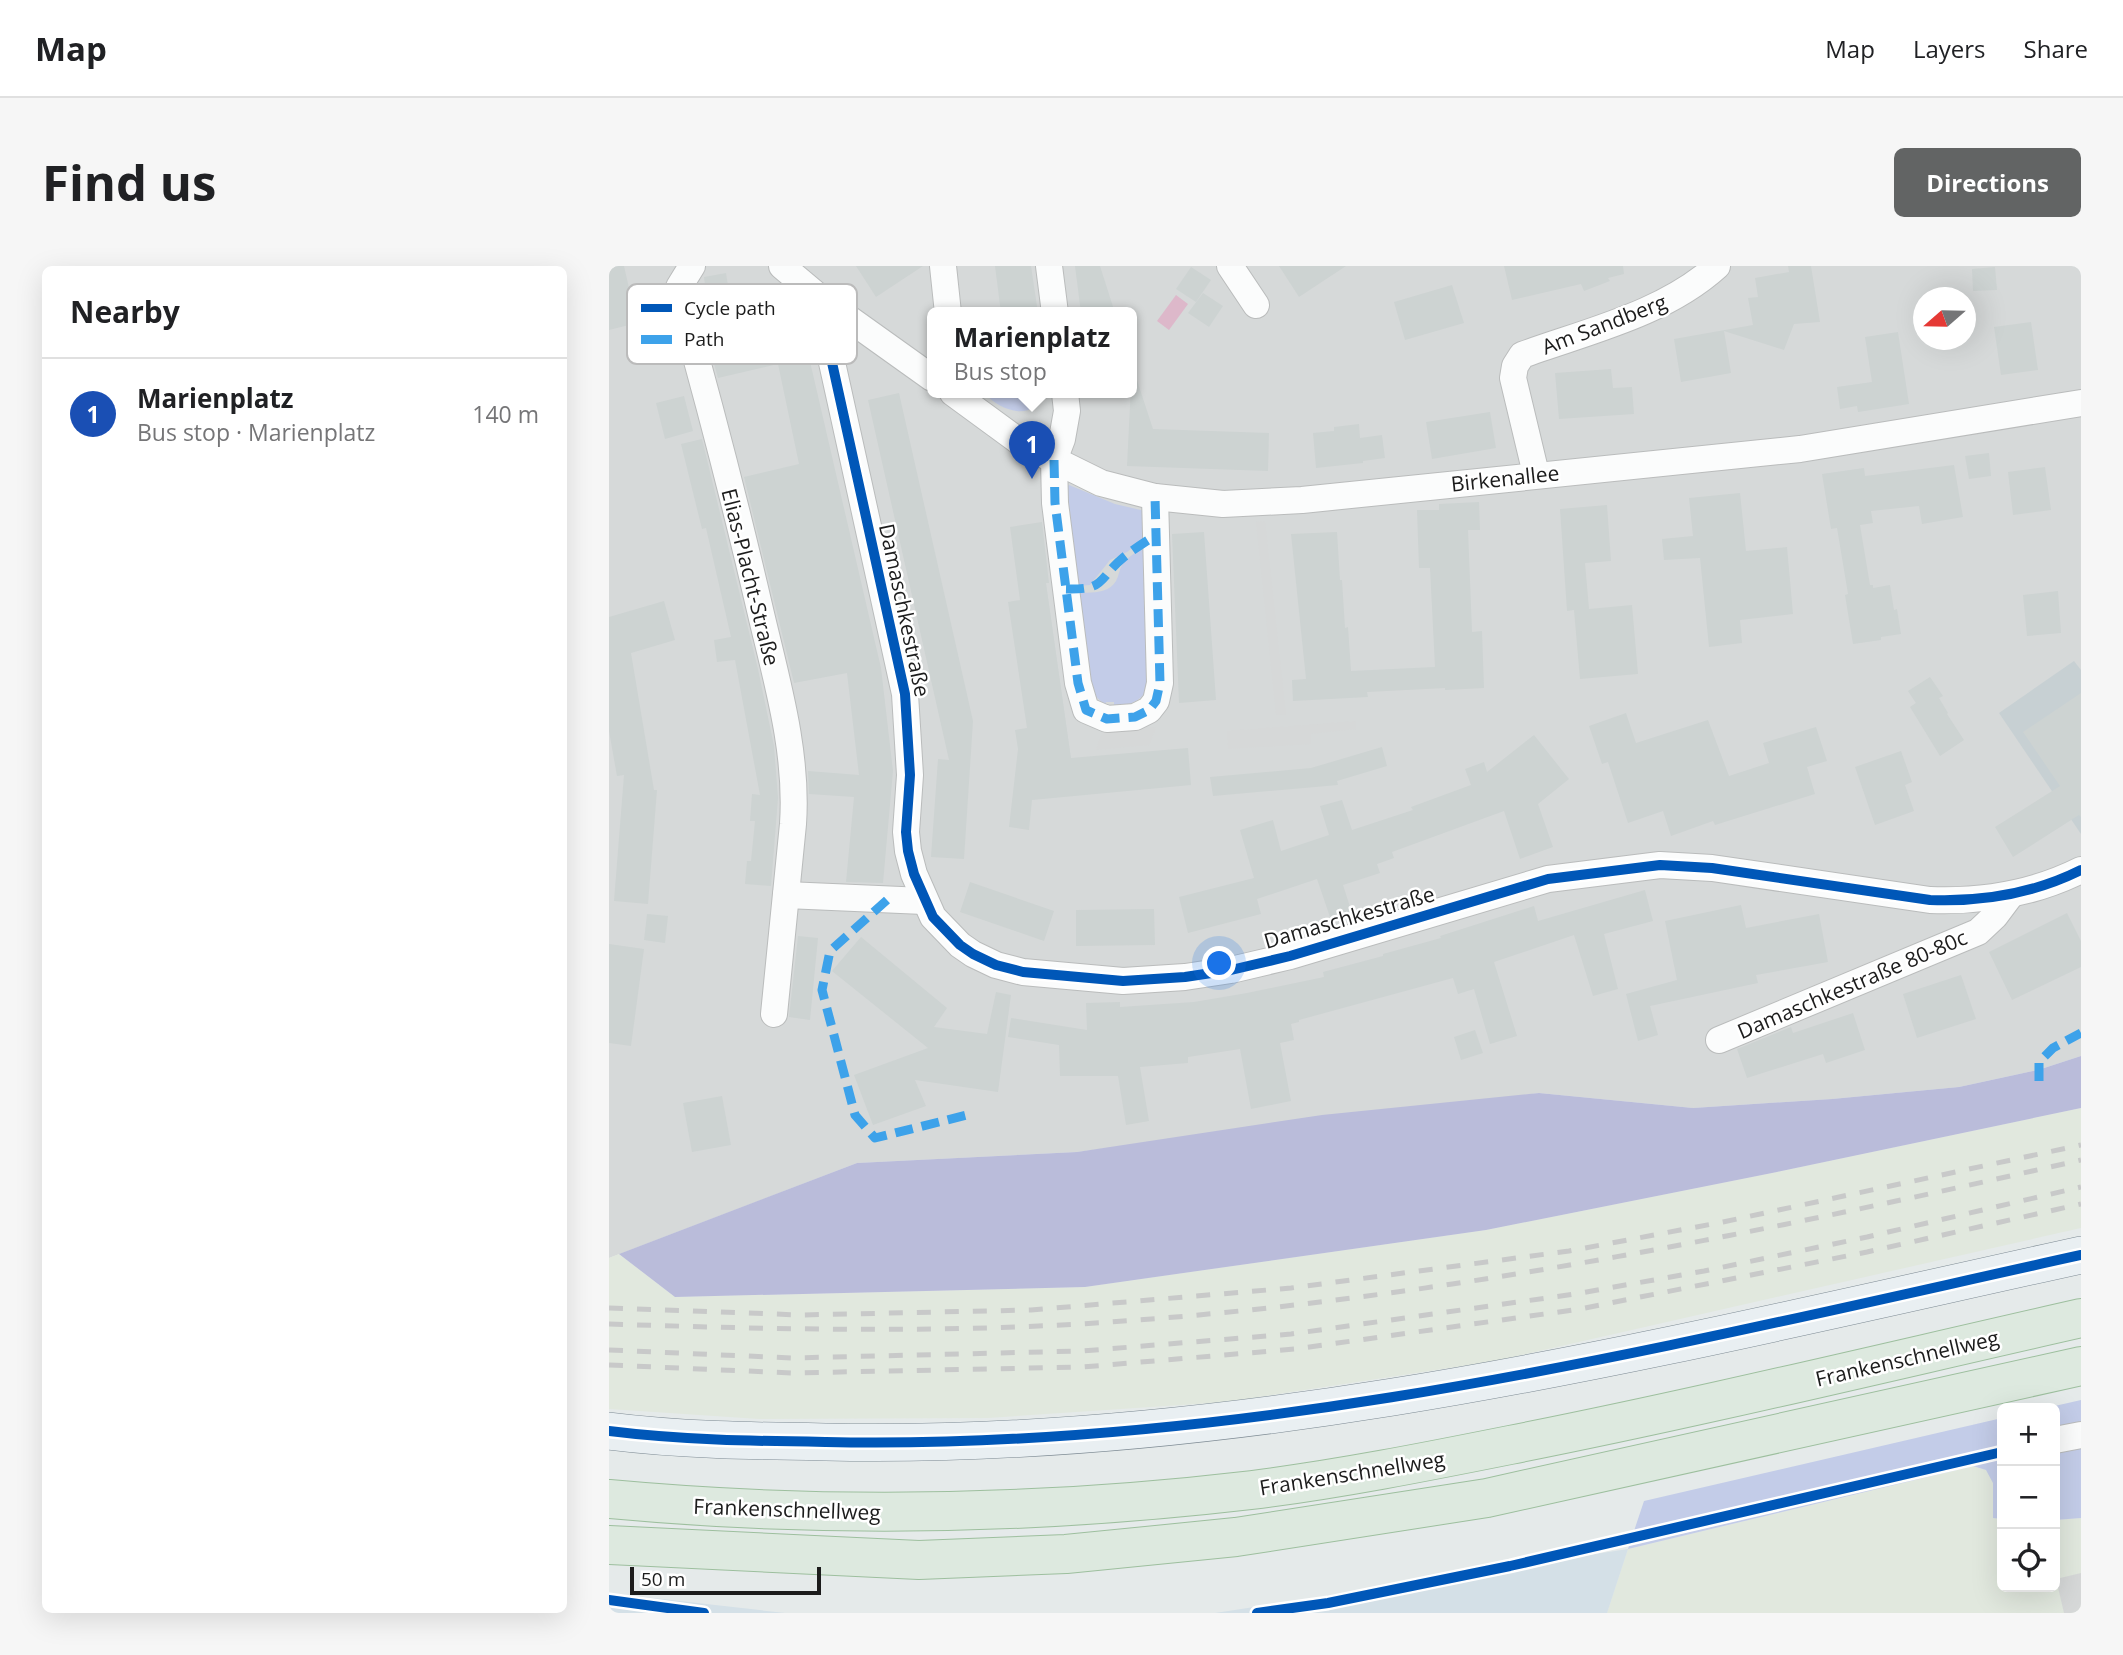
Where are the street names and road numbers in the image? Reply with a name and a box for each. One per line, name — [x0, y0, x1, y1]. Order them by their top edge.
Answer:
street label: Am Sandberg — [1537, 287, 1671, 361]
street label: Birkenallee — [1449, 458, 1561, 498]
street label: Elias-Placht-Straße — [715, 486, 787, 668]
street label: Damaschkestraße — [873, 521, 937, 699]
street label: Damaschkestraße — [1260, 879, 1438, 955]
street label: Damaschkestraße 80-80c — [1733, 923, 1971, 1045]
street label: Frankenschnellweg — [1813, 1323, 2001, 1393]
street label: Frankenschnellweg — [1257, 1445, 1447, 1501]
street label: Frankenschnellweg — [693, 1492, 881, 1526]

